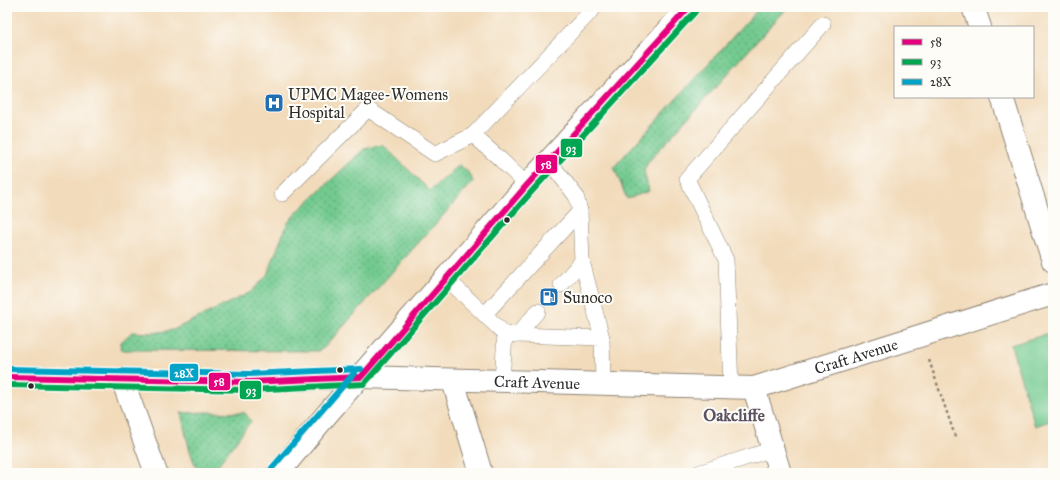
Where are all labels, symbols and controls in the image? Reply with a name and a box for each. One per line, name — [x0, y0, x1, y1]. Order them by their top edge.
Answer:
legend — [894, 26, 1034, 98]
text: 58 — [930, 35, 942, 49]
text: 93 — [930, 55, 941, 69]
text: 28X — [930, 75, 952, 89]
place label: UPMC Magee-Womens Hospital — [288, 85, 448, 122]
hospital icon: UPMC Magee-Womens Hospital — [263, 92, 285, 114]
line badge: 93 — [560, 138, 583, 158]
text: 93 — [566, 142, 576, 156]
line badge: 58 — [535, 154, 558, 174]
text: 58 — [541, 158, 552, 171]
unlabelled marker — [502, 215, 512, 225]
fuel station icon: Sunoco — [538, 286, 560, 308]
place label: Sunoco — [563, 288, 613, 307]
street label: Craft Avenue — [812, 334, 900, 378]
line badge: 28X — [169, 363, 199, 382]
unlabelled marker — [335, 365, 345, 375]
text: 28X — [174, 367, 194, 380]
line badge: 58 — [208, 372, 231, 391]
street label: Craft Avenue — [494, 372, 581, 393]
text: 58 — [214, 375, 225, 388]
line badge: 93 — [239, 380, 262, 400]
unlabelled marker — [26, 381, 36, 391]
text: 93 — [246, 384, 256, 398]
district label: Oakcliffe — [703, 405, 765, 426]

